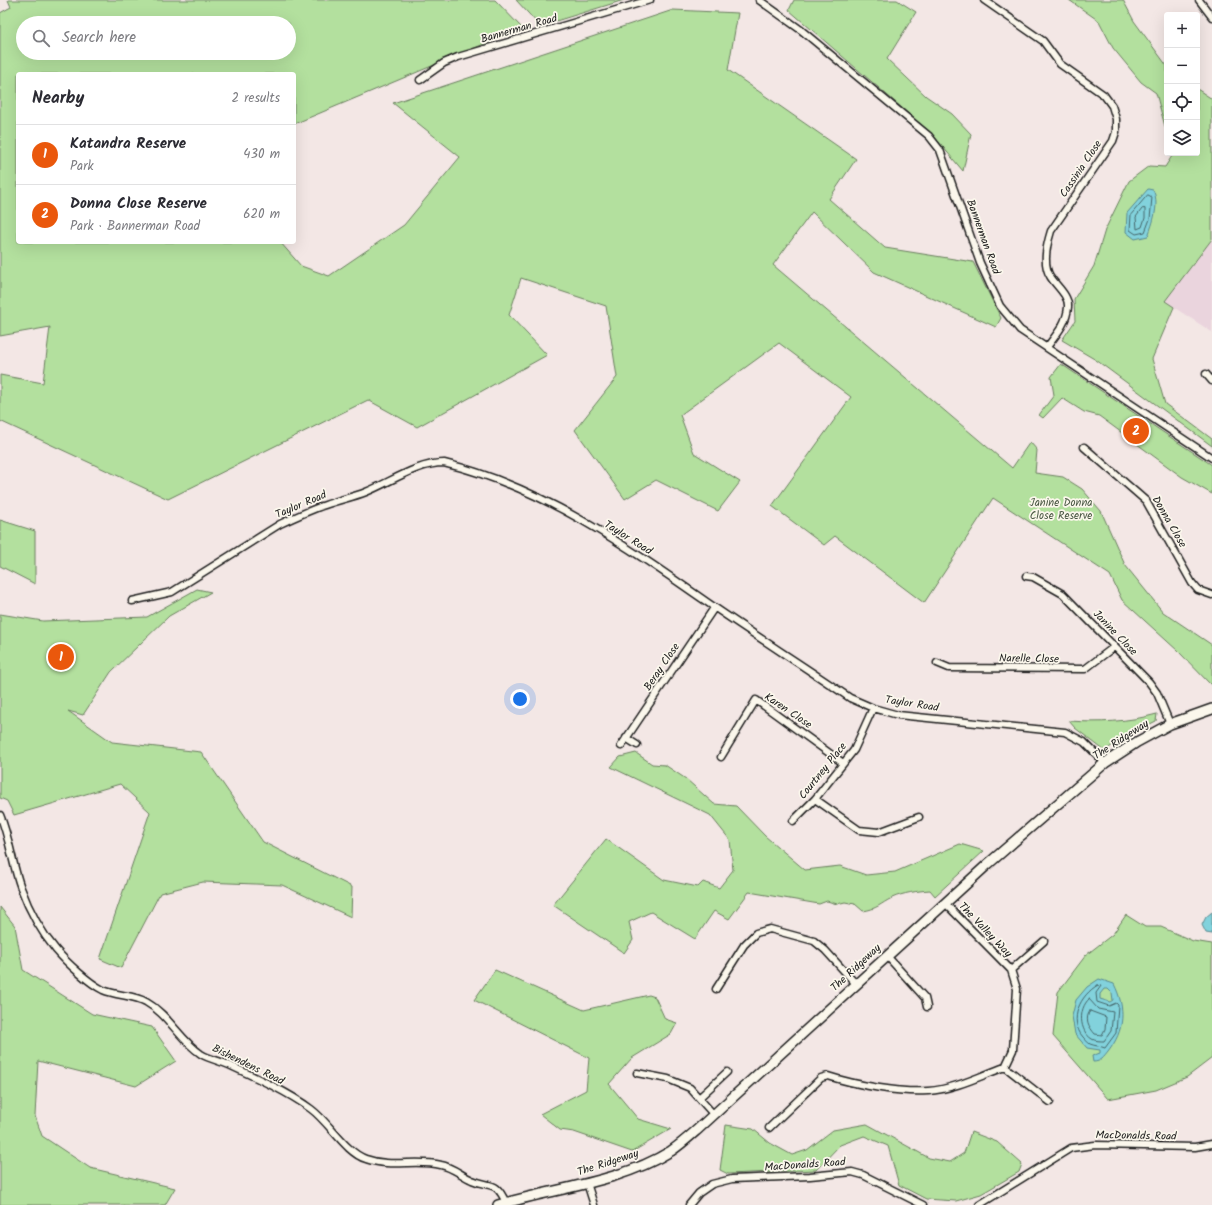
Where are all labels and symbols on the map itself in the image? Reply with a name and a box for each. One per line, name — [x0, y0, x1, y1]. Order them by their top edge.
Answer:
street label: Bannerman Road — [479, 9, 560, 49]
street label: Cassinia Close — [1055, 137, 1107, 201]
street label: Bannerman Road — [961, 197, 1005, 278]
pin: 2 — [1123, 416, 1149, 446]
street label: Taylor Road — [273, 486, 330, 524]
street label: Donna Close — [1147, 493, 1191, 551]
park label: Janine Donna Close Reserve — [1030, 494, 1092, 525]
street label: Taylor Road — [600, 516, 656, 560]
street label: Janine Close — [1088, 606, 1142, 660]
street label: Beray Close — [639, 639, 685, 695]
pin: 1 — [48, 642, 74, 672]
street label: Narelle Close — [999, 649, 1059, 669]
street label: Karen Close — [760, 688, 816, 734]
your location — [510, 689, 530, 709]
street label: Taylor Road — [884, 691, 941, 717]
street label: The Ridgeway — [1089, 715, 1153, 765]
street label: Courtney Place — [794, 739, 852, 803]
street label: The Valley Way — [954, 898, 1017, 962]
street label: The Ridgeway — [827, 939, 886, 996]
street label: Bishendens Road — [209, 1040, 288, 1091]
street label: MacDonalds Road — [1095, 1126, 1177, 1146]
street label: The Ridgeway — [575, 1144, 642, 1181]
street label: MacDonalds Road — [764, 1153, 847, 1177]

